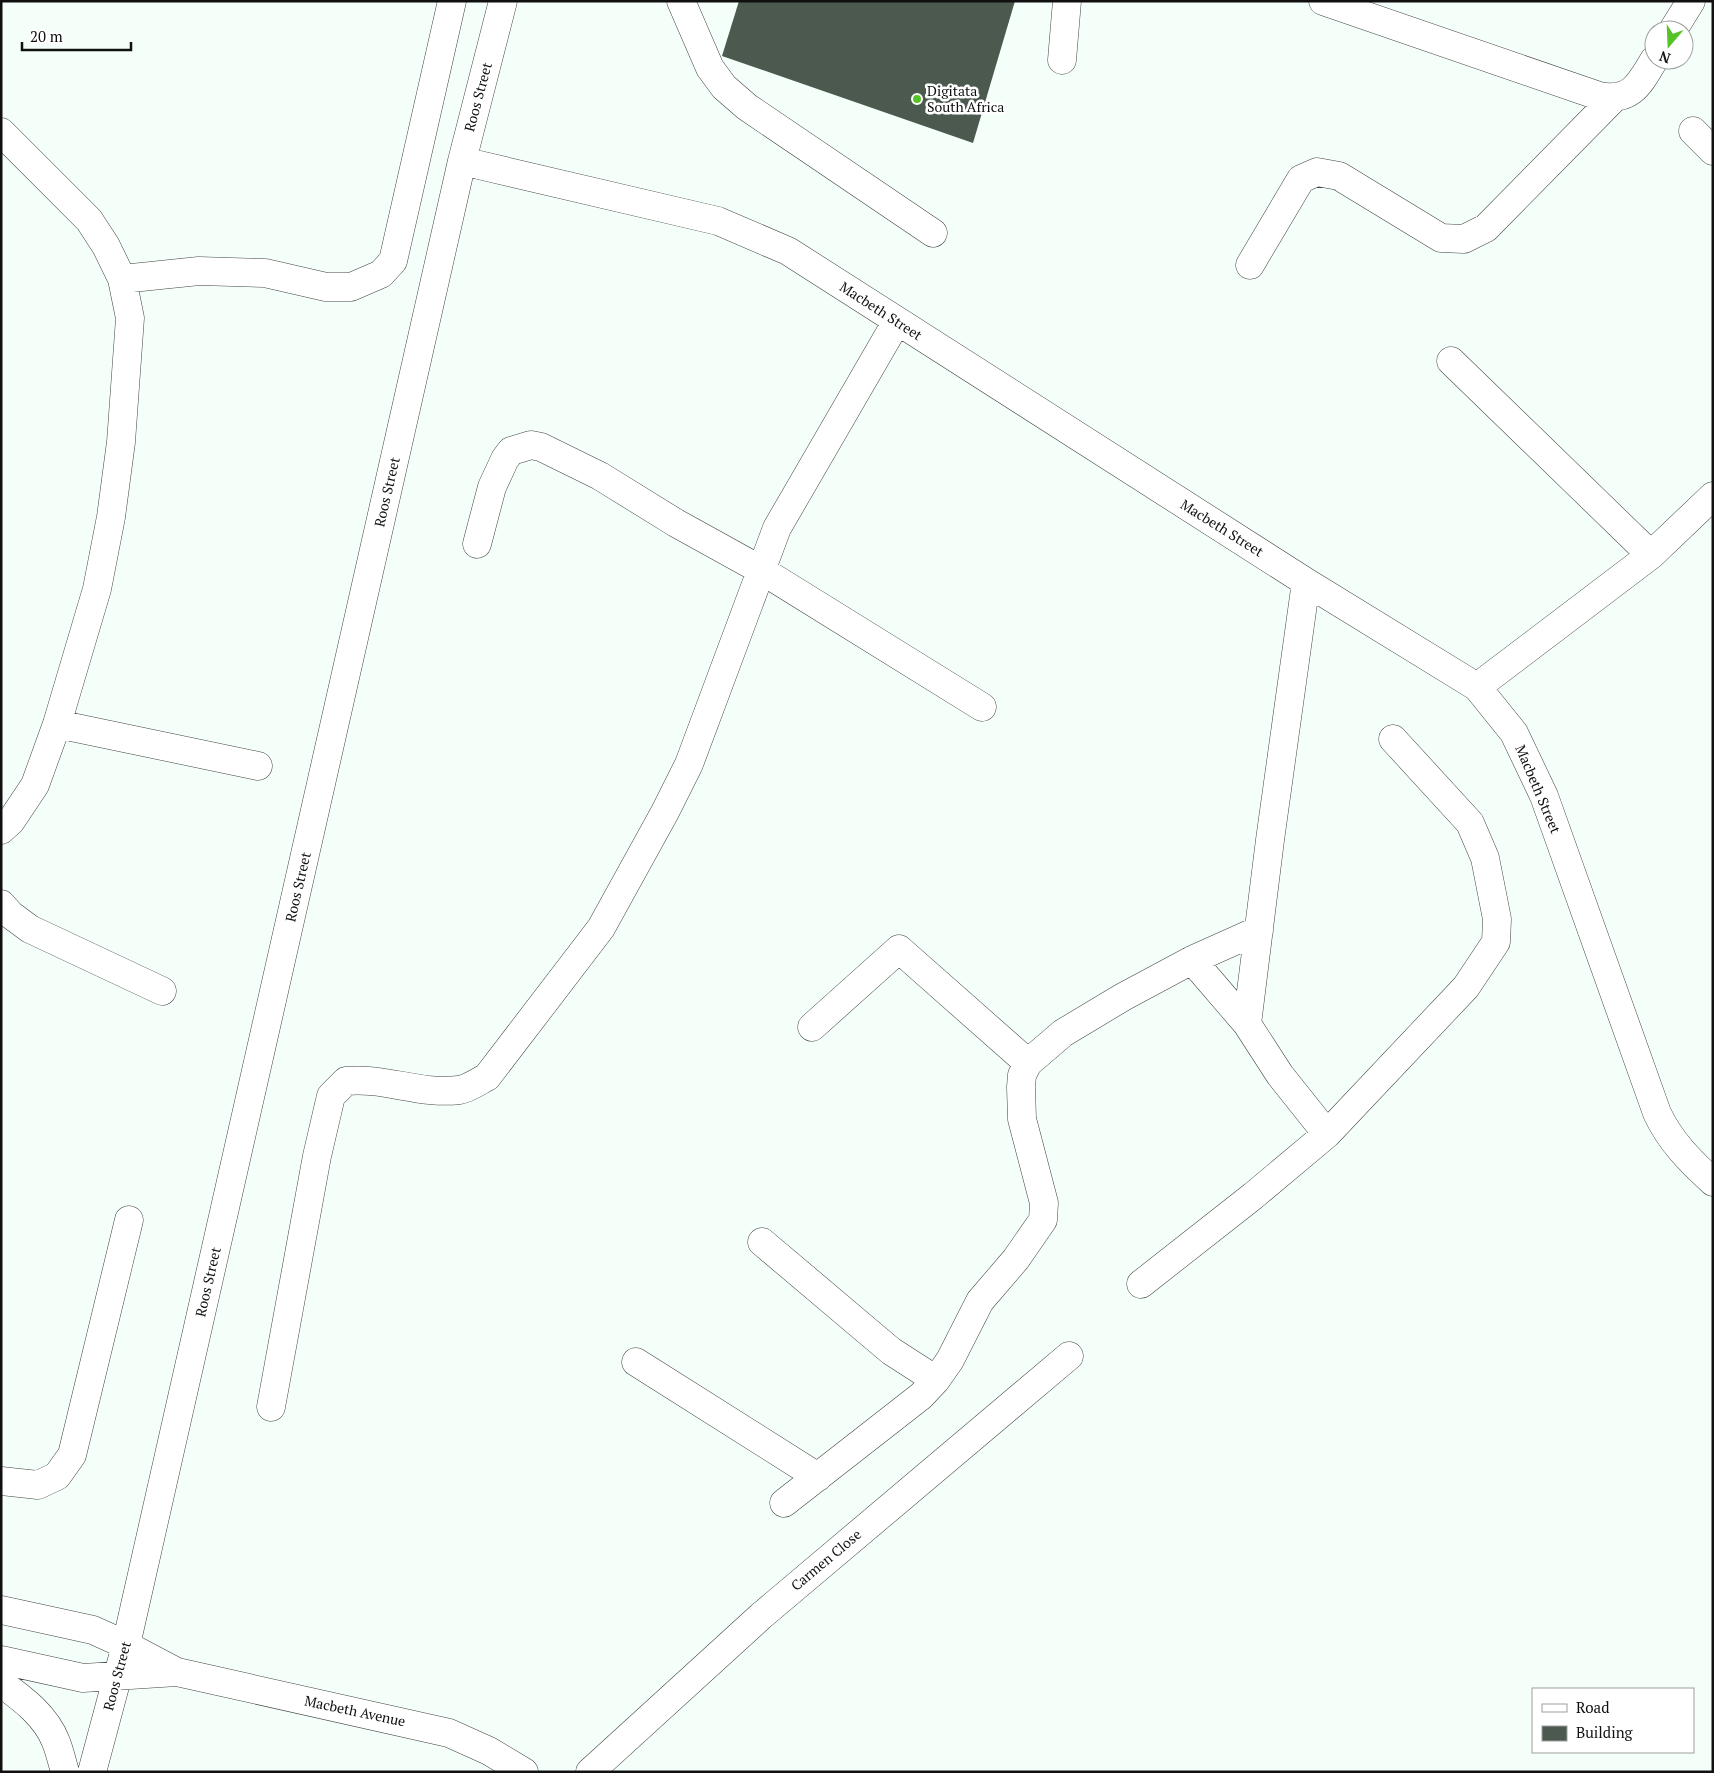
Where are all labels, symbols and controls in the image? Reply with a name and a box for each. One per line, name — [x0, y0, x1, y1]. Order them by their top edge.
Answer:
scale bar — [22, 20, 131, 52]
north arrow — [1644, 20, 1694, 70]
text: 20 m — [30, 26, 63, 46]
text: N — [1656, 47, 1673, 68]
street label: Roos Street — [459, 59, 496, 134]
place label: Digitata South Africa — [927, 81, 1004, 116]
marker: Digitata South Africa — [911, 93, 923, 105]
street label: Macbeth Street — [836, 277, 927, 345]
street label: Roos Street — [369, 454, 404, 529]
street label: Macbeth Street — [1177, 494, 1268, 561]
street label: Macbeth Street — [1511, 742, 1566, 837]
street label: Roos Street — [280, 849, 315, 924]
street label: Roos Street — [190, 1244, 225, 1319]
street label: Carmen Close — [786, 1525, 865, 1595]
street label: Roos Street — [98, 1638, 135, 1713]
legend — [1532, 1688, 1694, 1753]
street label: Macbeth Avenue — [303, 1691, 407, 1730]
text: Road — [1576, 1697, 1609, 1717]
text: Building — [1576, 1722, 1634, 1742]

